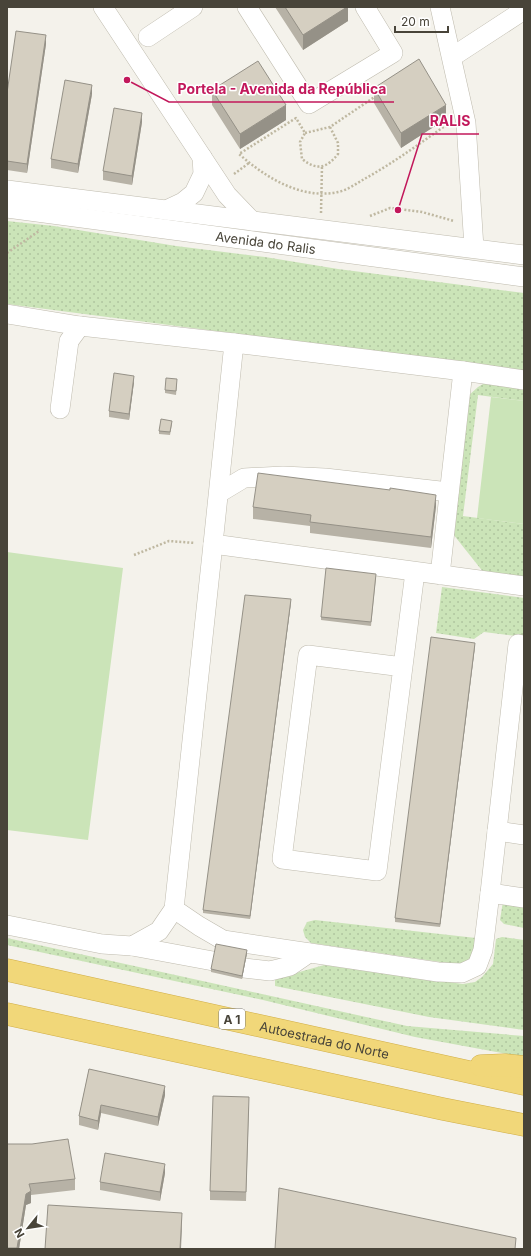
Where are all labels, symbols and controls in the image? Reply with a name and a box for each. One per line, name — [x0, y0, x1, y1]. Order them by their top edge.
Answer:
scale bar — [395, 8, 448, 34]
text: 20 m — [401, 14, 430, 29]
callout: Portela - Avenida da República — [169, 76, 394, 102]
text: Portela - Avenida da República — [178, 80, 386, 97]
callout: RALIS — [422, 108, 479, 134]
text: RALIS — [430, 112, 470, 129]
street label: Avenida do Ralis — [215, 228, 317, 257]
road number: A 1 — [219, 1009, 245, 1029]
street label: Autoestrada do Norte — [258, 1018, 391, 1062]
north arrow — [8, 1208, 48, 1248]
text: N — [11, 1226, 27, 1240]

